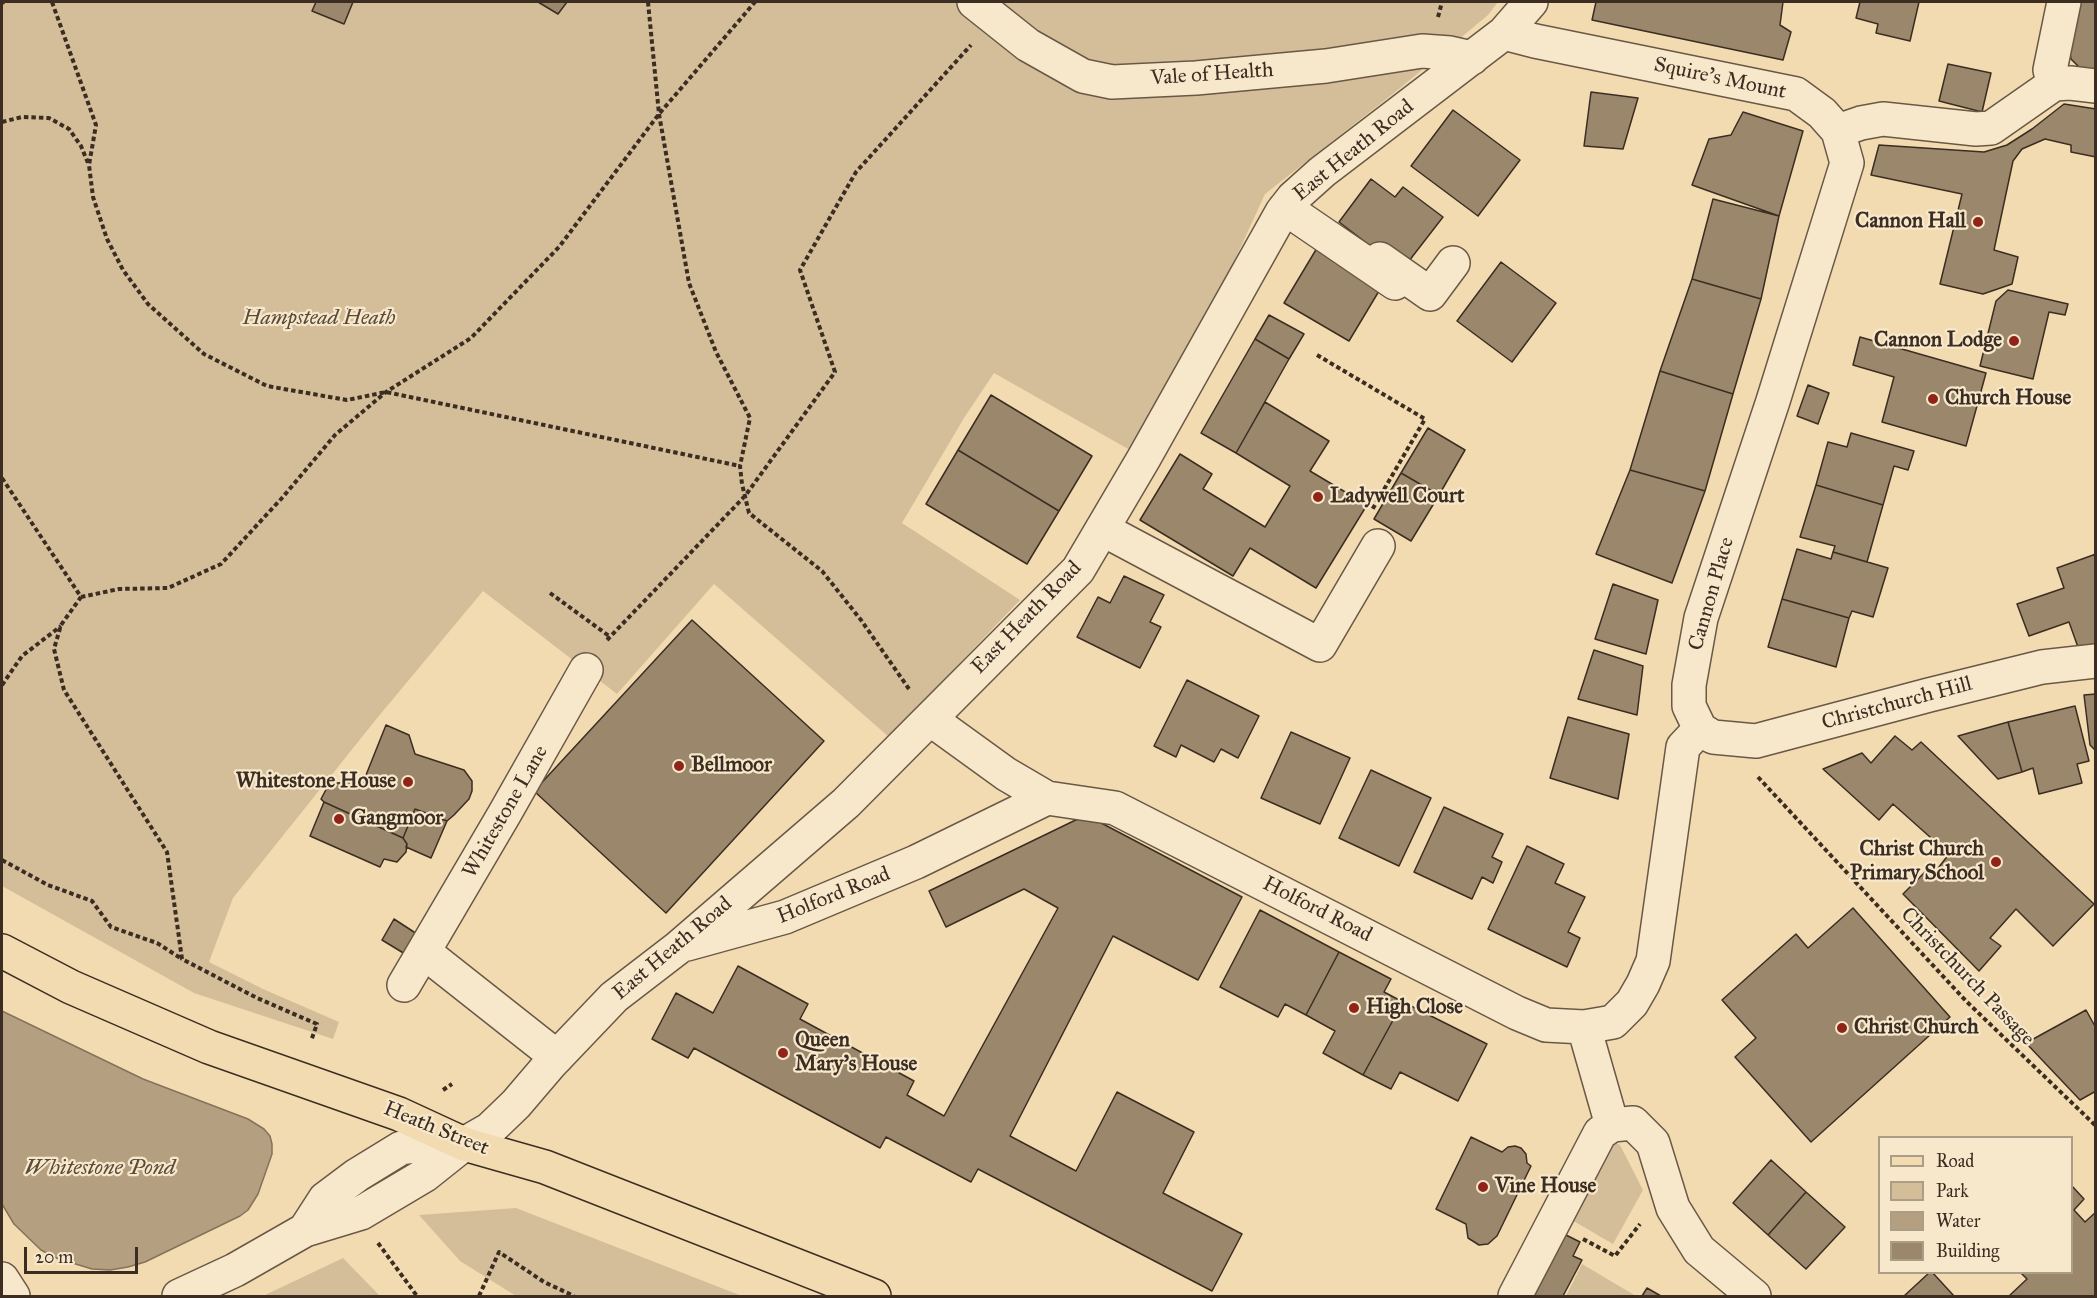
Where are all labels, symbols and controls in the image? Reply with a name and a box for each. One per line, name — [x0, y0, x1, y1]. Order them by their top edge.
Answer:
street label: Squire's Mount — [1651, 53, 1789, 105]
street label: Vale of Health — [1150, 58, 1274, 92]
street label: East Heath Road — [1289, 95, 1419, 207]
place label: Cannon Hall — [1855, 209, 1966, 235]
marker: Cannon Hall — [1971, 215, 1985, 229]
park label: Hampstead Heath — [242, 306, 396, 332]
place label: Cannon Lodge — [1874, 328, 2002, 354]
marker: Cannon Lodge — [2007, 334, 2021, 348]
place label: Church House — [1945, 386, 2071, 412]
marker: Church House — [1926, 392, 1940, 406]
place label: Ladywell Court — [1330, 484, 1464, 510]
marker: Ladywell Court — [1311, 490, 1325, 504]
street label: Cannon Place — [1684, 534, 1740, 654]
street label: East Heath Road — [967, 556, 1087, 680]
street label: Christchurch Hill — [1819, 672, 1975, 736]
street label: Whitestone Lane — [458, 741, 554, 883]
place label: Bellmoor — [691, 753, 772, 779]
marker: Bellmoor — [672, 759, 686, 773]
place label: Whitestone House — [236, 769, 396, 795]
marker: Whitestone House — [401, 775, 415, 789]
place label: Gangmoor — [351, 806, 443, 832]
marker: Gangmoor — [332, 812, 346, 826]
place label: Christ Church Primary School — [1850, 837, 1984, 887]
marker: Christ Church Primary School — [1989, 855, 2003, 869]
street label: Holford Road — [774, 862, 894, 930]
street label: Holford Road — [1258, 872, 1376, 948]
street label: East Heath Road — [608, 892, 738, 1006]
street label: Christchurch Passage — [1895, 903, 2039, 1051]
place label: High Close — [1366, 995, 1463, 1021]
marker: High Close — [1347, 1001, 1361, 1015]
place label: Christ Church — [1854, 1015, 1979, 1041]
marker: Christ Church — [1835, 1021, 1849, 1035]
place label: Queen Mary's House — [795, 1028, 917, 1078]
marker: Queen Mary's House — [776, 1046, 790, 1060]
street label: Heath Street — [380, 1096, 492, 1162]
legend — [1878, 1136, 2073, 1274]
text: Road — [1936, 1150, 1974, 1172]
water label: Whitestone Pond — [24, 1156, 176, 1182]
place label: Vine House — [1495, 1174, 1596, 1200]
marker: Vine House — [1476, 1180, 1490, 1194]
text: Park — [1936, 1180, 1969, 1202]
text: Water — [1936, 1210, 1980, 1232]
scale bar — [27, 1235, 141, 1273]
text: Building — [1936, 1240, 1999, 1262]
text: 20 m — [35, 1246, 73, 1268]

